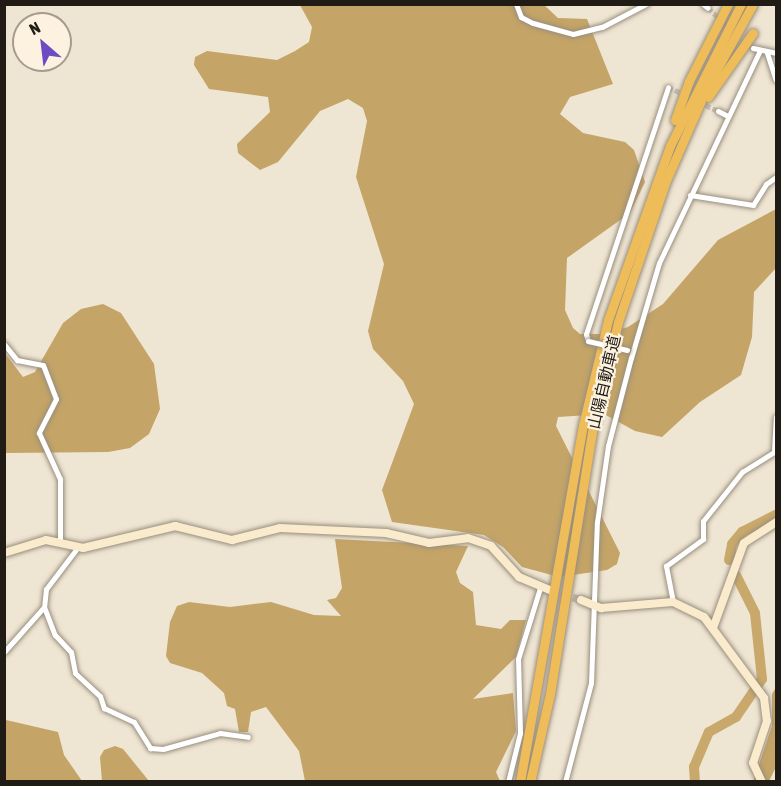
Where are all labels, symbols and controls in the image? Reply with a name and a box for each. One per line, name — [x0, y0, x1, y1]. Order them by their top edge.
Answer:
north arrow — [12, 12, 72, 72]
text: N — [26, 18, 43, 38]
street label: 山陽自動車道 — [584, 333, 624, 431]

